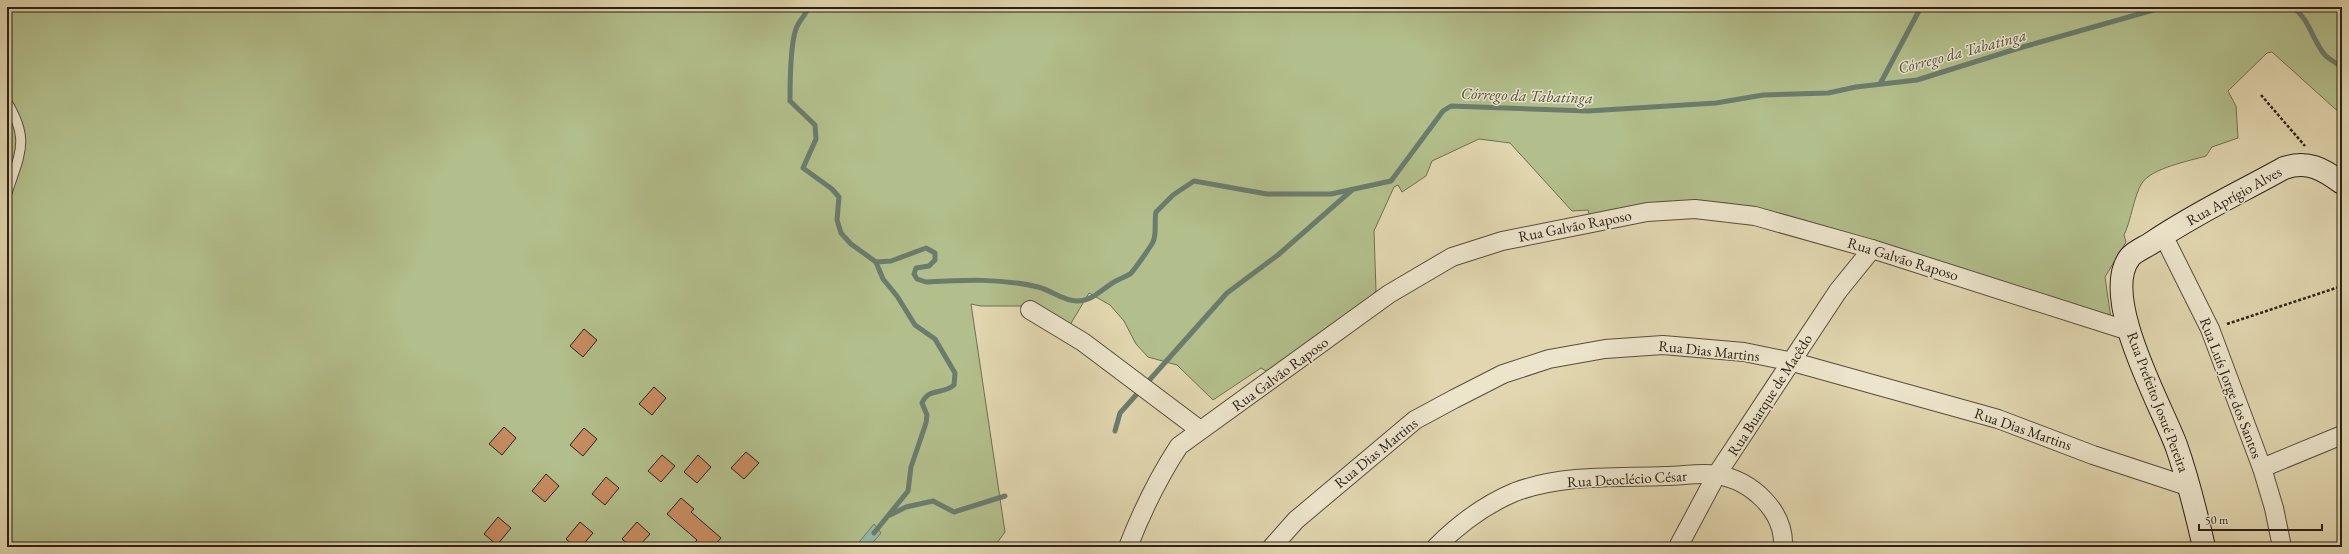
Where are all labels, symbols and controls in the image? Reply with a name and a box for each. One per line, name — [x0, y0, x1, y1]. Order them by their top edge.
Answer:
water label: Córrego da Tabatinga — [1896, 24, 2029, 79]
water label: Córrego da Tabatinga — [1461, 83, 1593, 108]
street label: Rua Aprígio Alves — [2183, 162, 2285, 230]
street label: Rua Galvão Raposo — [1517, 205, 1633, 246]
street label: Rua Galvão Raposo — [1845, 233, 1961, 284]
street label: Rua Luís Jorge dos Santos — [2196, 315, 2267, 461]
street label: Rua Prefeito Josué Pereira — [2123, 329, 2194, 475]
street label: Rua Buarque de Macêdo — [1723, 330, 1816, 459]
street label: Rua Galvão Raposo — [1228, 332, 1332, 415]
street label: Rua Dias Martins — [1657, 336, 1761, 365]
street label: Rua Dias Martins — [1972, 403, 2075, 454]
street label: Rua Dias Martins — [1330, 413, 1421, 492]
street label: Rua Deoclécio César — [1567, 466, 1687, 491]
scale bar — [2199, 506, 2322, 532]
text: 50 m — [2205, 512, 2229, 528]

